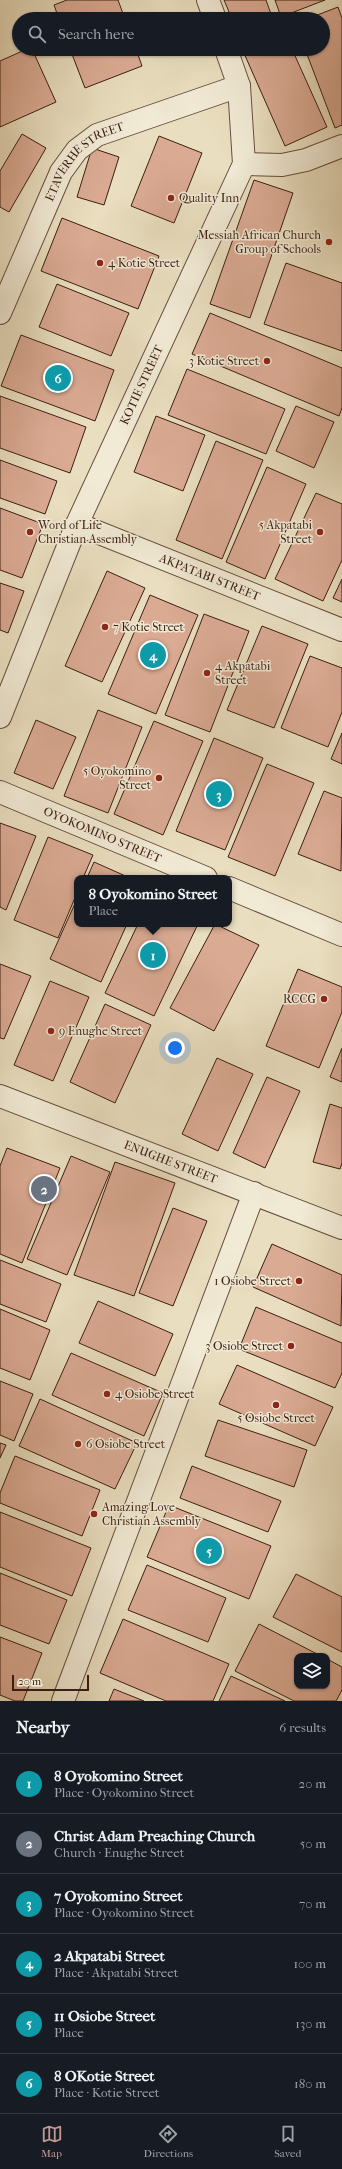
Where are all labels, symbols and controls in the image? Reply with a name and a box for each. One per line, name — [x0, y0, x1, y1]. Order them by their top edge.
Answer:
search box — [12, 12, 330, 56]
icon: search — [26, 23, 48, 45]
text: Search here — [58, 25, 134, 43]
street label: ETAVERHE STREET — [42, 119, 126, 203]
place label: Quality Inn — [179, 191, 239, 205]
marker: Quality Inn — [166, 193, 176, 203]
place label: Messiah African Church Group of Schools — [198, 228, 322, 256]
marker: Messiah African Church Group of Schools — [324, 237, 334, 247]
place label: 4 Kotie Street — [108, 256, 181, 270]
marker: 4 Kotie Street — [95, 258, 105, 268]
street label: KOTIE STREET — [117, 342, 166, 427]
place label: 3 Kotie Street — [189, 354, 260, 368]
marker: 3 Kotie Street — [262, 356, 272, 366]
pin: 6 — [45, 363, 71, 393]
place label: Word of Life Christian Assembly — [37, 518, 138, 546]
place label: 5 Akpatabi Street — [259, 518, 313, 546]
marker: Word of Life Christian Assembly — [25, 527, 35, 537]
marker: 5 Akpatabi Street — [315, 527, 325, 537]
street label: AKPATABI STREET — [156, 550, 263, 604]
place label: 7 Kotie Street — [113, 620, 185, 634]
marker: 7 Kotie Street — [100, 622, 110, 632]
pin: 4 — [140, 640, 166, 670]
place label: 4 Akpatabi Street — [215, 659, 271, 687]
marker: 4 Akpatabi Street — [202, 668, 212, 678]
place label: 5 Oyokomino Street — [83, 764, 152, 792]
marker: 5 Oyokomino Street — [154, 773, 164, 783]
pin: 3 — [206, 779, 232, 809]
street label: OYOKOMINO STREET — [41, 804, 164, 866]
popup — [74, 875, 232, 927]
text: 8 Oyokomino Street — [89, 885, 217, 903]
text: Place — [89, 903, 118, 918]
pin: 1 — [140, 940, 166, 970]
place label: RCCG — [283, 992, 316, 1006]
marker: RCCG — [319, 994, 329, 1004]
place label: 9 Enughe Street — [59, 1024, 143, 1038]
marker: 9 Enughe Street — [46, 1026, 56, 1036]
your location — [165, 1038, 185, 1058]
street label: ENUGHE STREET — [122, 1137, 220, 1187]
pin: 2 — [31, 1174, 57, 1204]
place label: 1 Osiobe Street — [214, 1274, 292, 1288]
marker: 1 Osiobe Street — [294, 1276, 304, 1286]
place label: 3 Osiobe Street — [206, 1339, 284, 1353]
marker: 3 Osiobe Street — [286, 1341, 296, 1351]
place label: 4 Osiobe Street — [115, 1387, 195, 1401]
marker: 4 Osiobe Street — [102, 1389, 112, 1399]
marker: 5 Osiobe Street — [271, 1400, 281, 1410]
place label: 5 Osiobe Street — [237, 1411, 316, 1425]
place label: 6 Osiobe Street — [86, 1437, 166, 1451]
marker: 6 Osiobe Street — [73, 1439, 83, 1449]
place label: Amazing Love Christian Assembly — [101, 1500, 202, 1528]
marker: Amazing Love Christian Assembly — [89, 1509, 99, 1519]
pin: 5 — [196, 1536, 222, 1566]
map controls — [294, 1653, 330, 1689]
button: layers — [294, 1653, 330, 1689]
scale bar — [12, 1673, 89, 1692]
text: 20 m — [18, 1675, 41, 1688]
text: Nearby — [16, 1717, 70, 1737]
text: 6 results — [279, 1720, 326, 1735]
text: 8 Oyokomino Street — [54, 1767, 183, 1785]
text: 1 — [27, 1776, 31, 1791]
text: 20 m — [299, 1776, 326, 1791]
text: Place · Oyokomino Street — [54, 1785, 194, 1800]
text: Christ Adam Preaching Church — [54, 1827, 255, 1845]
text: 2 — [26, 1836, 32, 1851]
text: 50 m — [300, 1836, 326, 1851]
text: Church · Enughe Street — [54, 1845, 184, 1860]
text: 7 Oyokomino Street — [54, 1887, 182, 1905]
text: 3 — [26, 1896, 32, 1911]
text: 70 m — [299, 1896, 326, 1911]
text: Place · Oyokomino Street — [54, 1905, 194, 1920]
text: 2 Akpatabi Street — [54, 1947, 165, 1965]
text: 4 — [25, 1956, 33, 1971]
text: 100 m — [293, 1956, 326, 1971]
text: Place · Akpatabi Street — [54, 1965, 178, 1980]
text: 11 Osiobe Street — [54, 2007, 155, 2025]
text: 5 — [26, 2016, 32, 2031]
text: 130 m — [295, 2016, 326, 2031]
text: Place — [54, 2025, 84, 2040]
text: 8 OKotie Street — [54, 2067, 155, 2085]
text: 6 — [25, 2076, 33, 2091]
text: 180 m — [294, 2076, 326, 2091]
text: Place · Kotie Street — [54, 2085, 159, 2100]
tab: Map — [41, 2123, 63, 2160]
tab: Directions — [144, 2123, 193, 2160]
tab: Saved — [274, 2123, 301, 2160]

